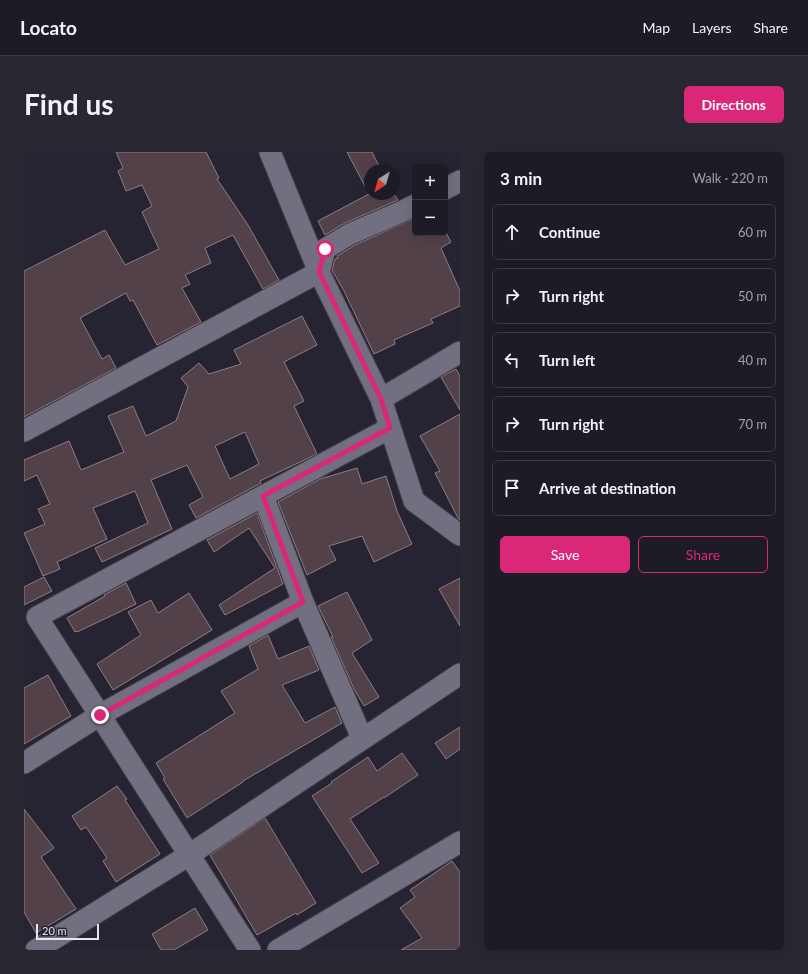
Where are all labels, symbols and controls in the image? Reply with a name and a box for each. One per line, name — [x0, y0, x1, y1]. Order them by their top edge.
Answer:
text: Locato — [20, 16, 77, 39]
text: Map — [642, 19, 670, 36]
text: Layers — [692, 19, 732, 36]
text: Share — [754, 19, 788, 36]
button: Directions — [684, 86, 784, 123]
text: Find us — [24, 87, 114, 121]
north arrow — [364, 164, 400, 200]
map controls — [412, 164, 448, 236]
button: + — [412, 164, 448, 200]
text: 3 min — [500, 168, 542, 189]
text: Walk · 220 m — [692, 170, 768, 186]
button: − — [412, 200, 448, 236]
icon: ahead — [501, 221, 523, 243]
text: Continue — [539, 223, 600, 241]
text: 60 m — [738, 224, 767, 240]
route start — [316, 240, 334, 258]
icon: right — [501, 285, 523, 307]
text: Turn right — [539, 287, 604, 305]
text: 50 m — [738, 288, 767, 304]
icon: left — [501, 349, 523, 371]
text: Turn left — [539, 351, 595, 369]
text: 40 m — [738, 352, 767, 368]
icon: right — [501, 413, 523, 435]
text: Turn right — [539, 415, 604, 433]
text: 70 m — [738, 416, 767, 432]
icon: arrive — [501, 477, 523, 499]
text: Arrive at destination — [539, 479, 676, 497]
button: Save — [500, 536, 630, 573]
button: Share — [638, 536, 768, 573]
route end — [91, 706, 109, 724]
scale bar — [36, 922, 99, 941]
text: 20 m — [42, 924, 67, 937]

